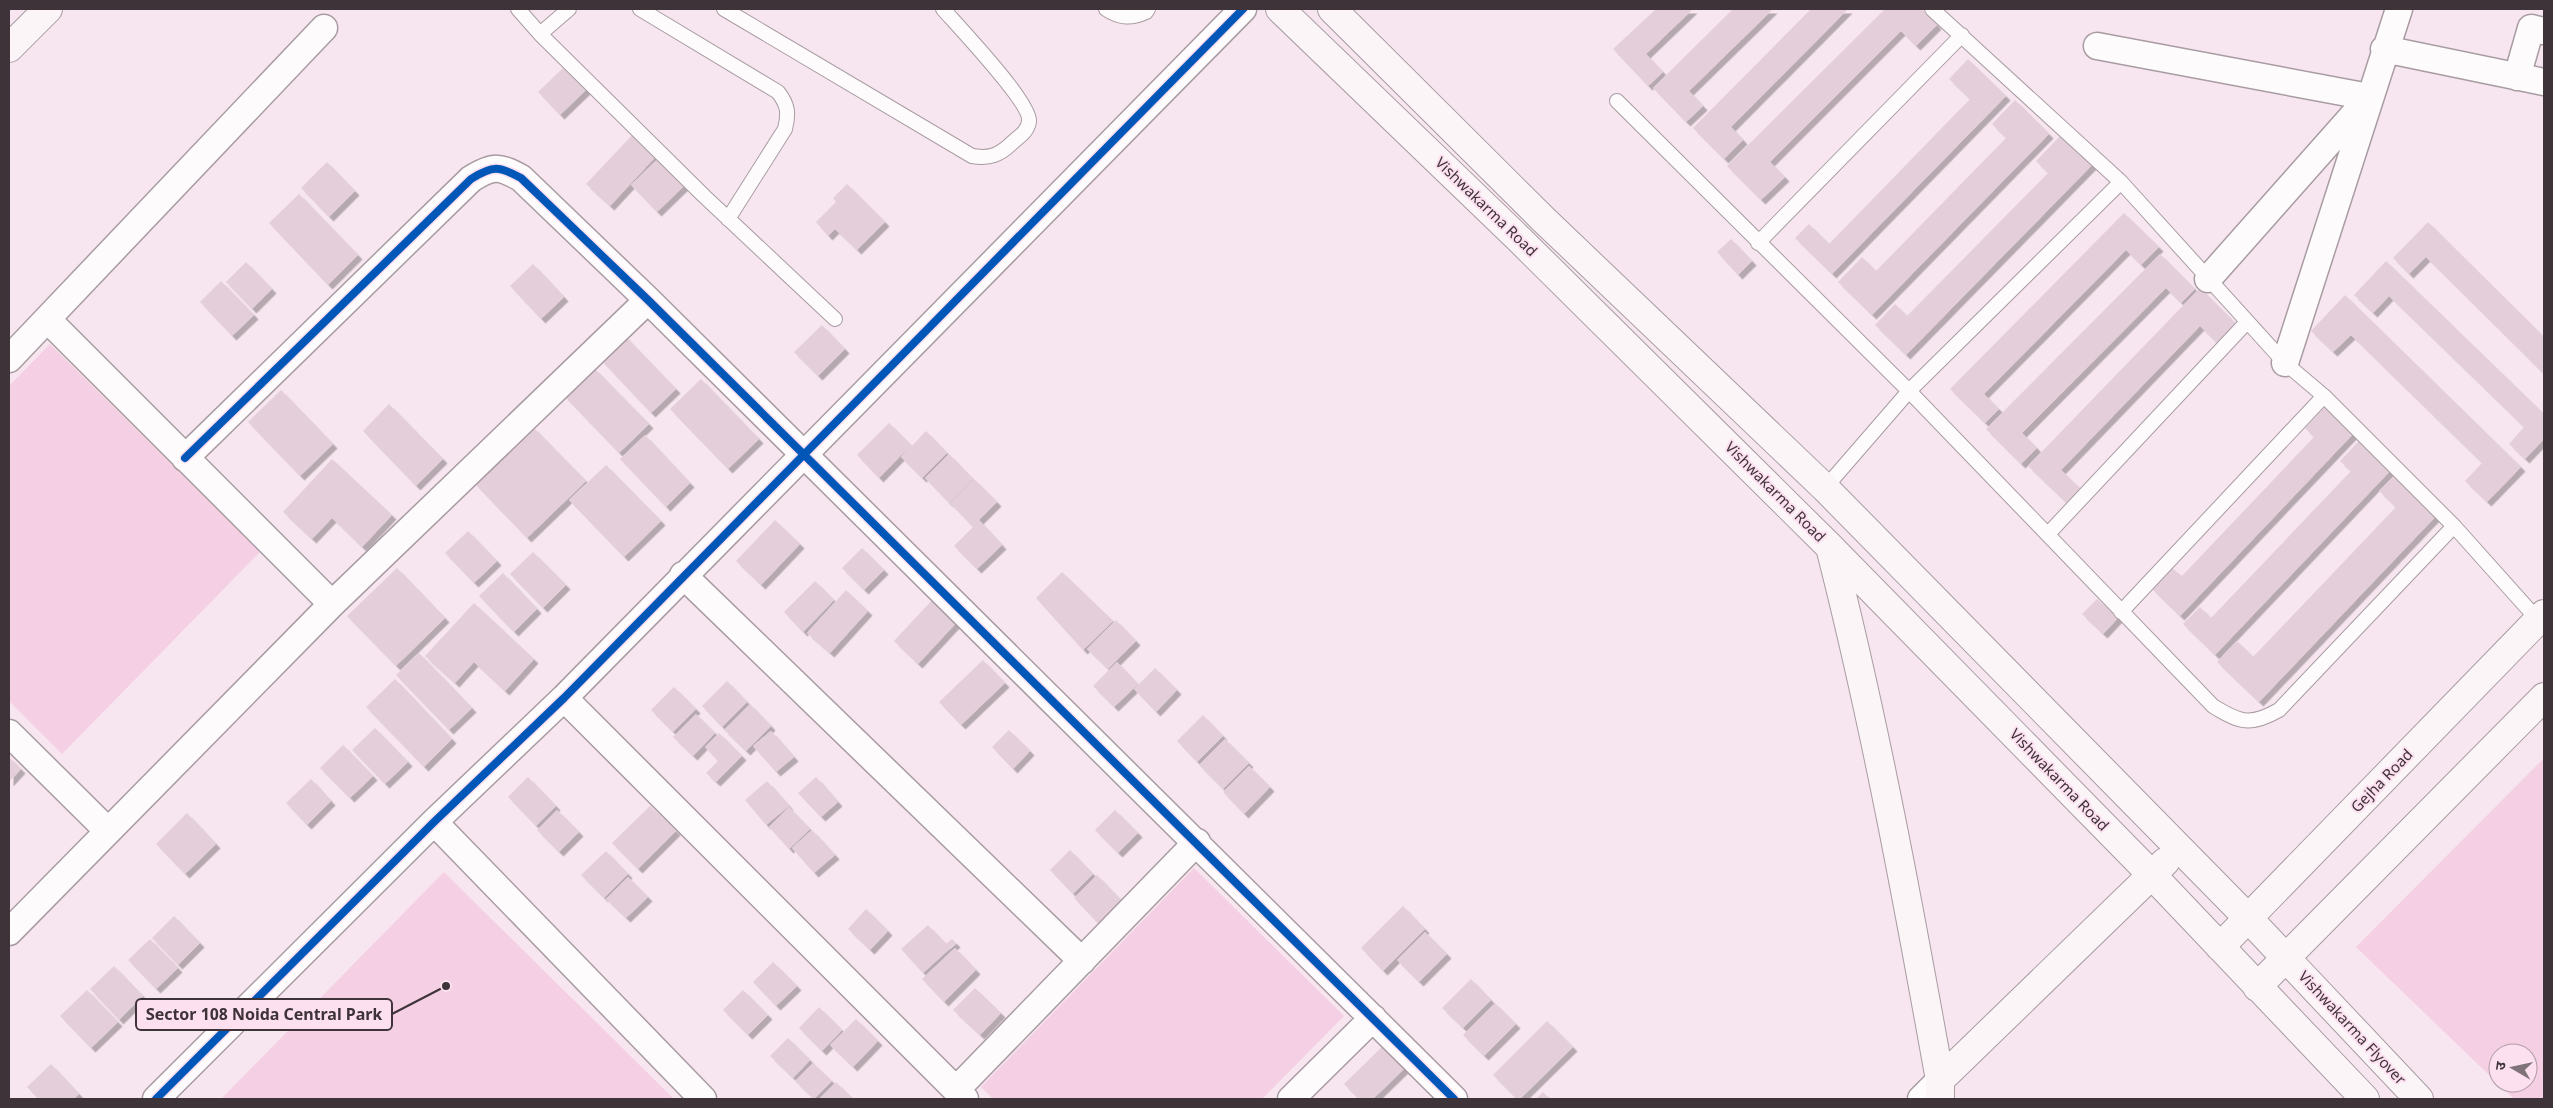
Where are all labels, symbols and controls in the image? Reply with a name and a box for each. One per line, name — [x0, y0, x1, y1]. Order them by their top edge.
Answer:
street label: Vishwakarma Road — [1430, 155, 1540, 262]
street label: Vishwakarma Road — [1720, 439, 1828, 547]
street label: Vishwakarma Road — [2004, 726, 2111, 836]
street label: Gejha Road — [2348, 746, 2418, 818]
street label: Vishwakarma Flyover — [2293, 968, 2409, 1090]
callout: Sector 108 Noida Central Park — [136, 999, 392, 1030]
text: Sector 108 Noida Central Park — [146, 1006, 383, 1027]
north arrow — [2488, 1043, 2538, 1093]
text: उ — [2492, 1060, 2512, 1072]

